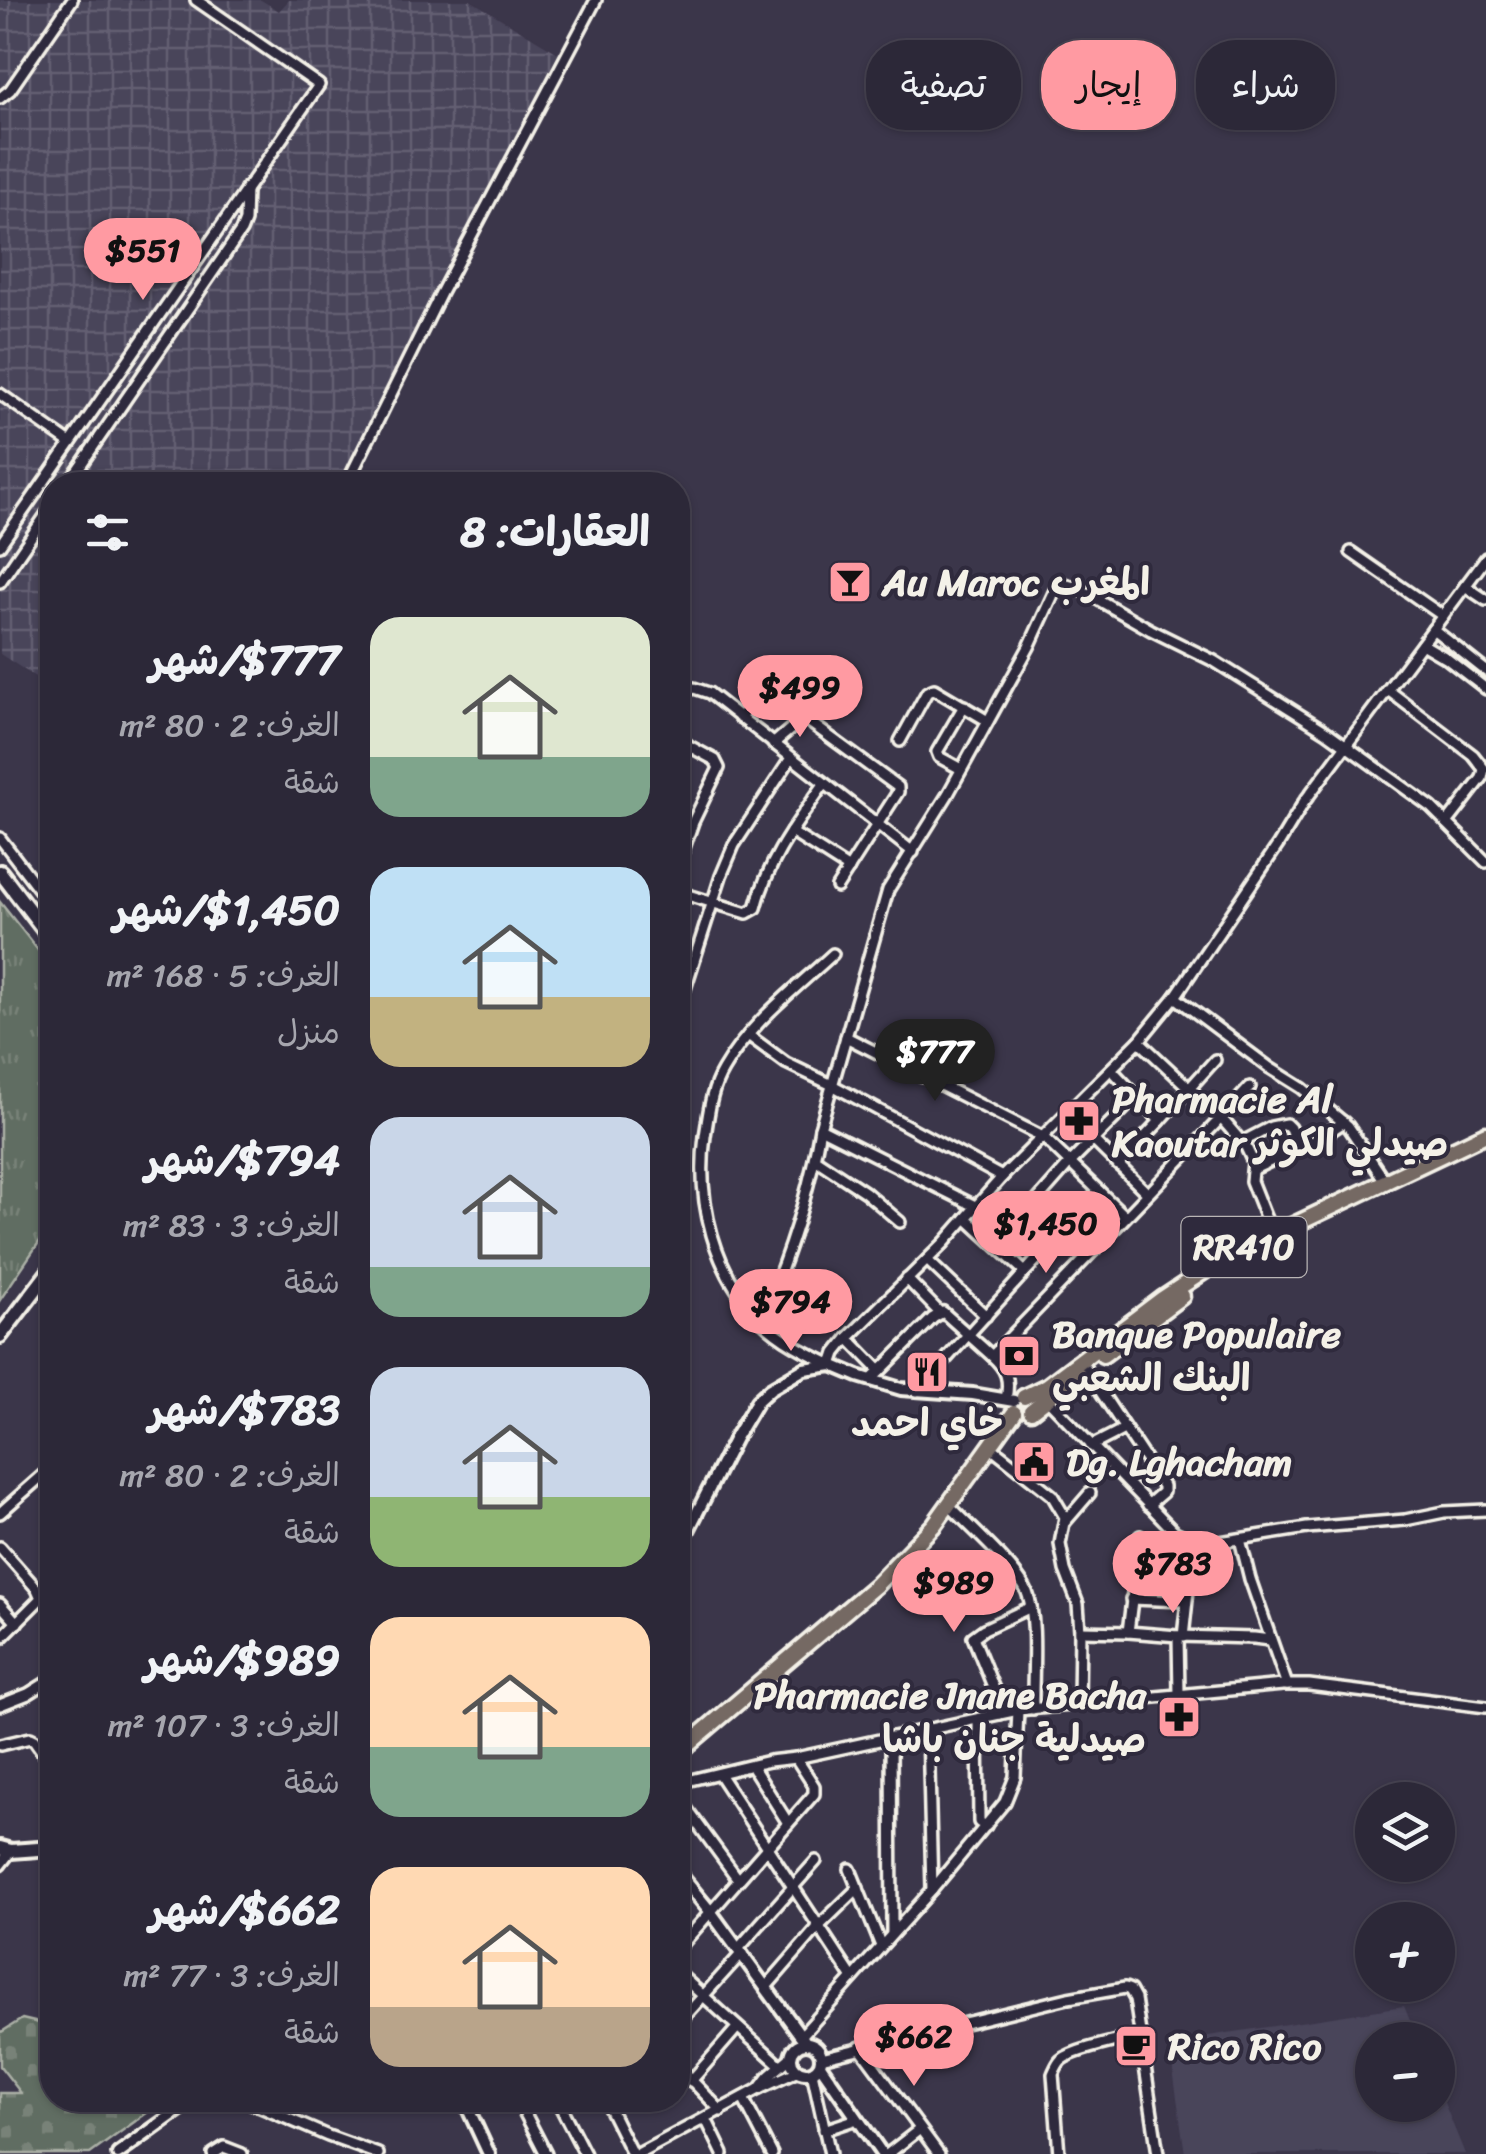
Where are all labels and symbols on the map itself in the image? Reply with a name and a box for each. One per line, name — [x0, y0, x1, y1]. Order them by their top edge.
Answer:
pin: $551 — [84, 218, 202, 303]
place label: Au Maroc المغرب — [880, 549, 1150, 616]
bar icon: Au Maroc المغرب — [827, 559, 873, 605]
pin: $499 — [741, 655, 859, 740]
pin: $777 — [876, 1019, 994, 1104]
place label: Pharmacie Al Kaoutar صيدلي الكوثر — [1111, 1066, 1448, 1177]
pharmacy icon: Pharmacie Al Kaoutar صيدلي الكوثر — [1056, 1098, 1102, 1144]
pin: $1,450 — [965, 1191, 1127, 1276]
road number: RR410 — [1182, 1217, 1306, 1277]
pin: $794 — [732, 1269, 850, 1354]
place label: Banque Populaire البنك الشعبي — [1052, 1301, 1341, 1412]
bank icon: Banque Populaire البنك الشعبي — [996, 1333, 1042, 1379]
restaurant icon: خاي احمد — [904, 1349, 950, 1395]
place label: خاي احمد — [851, 1390, 1003, 1457]
place label: Dg. Lghacham — [1066, 1429, 1292, 1496]
public building icon: Dg. Lghacham — [1011, 1439, 1057, 1485]
pin: $783 — [1114, 1531, 1232, 1616]
pin: $989 — [895, 1550, 1013, 1635]
place label: Pharmacie Jnane Bacha صيدلية جنان باشا — [754, 1662, 1147, 1773]
pharmacy icon: Pharmacie Jnane Bacha صيدلية جنان باشا — [1156, 1694, 1202, 1740]
pin: $662 — [855, 2004, 973, 2089]
place label: Rico Rico — [1167, 2013, 1322, 2080]
cafe icon: Rico Rico — [1113, 2023, 1159, 2069]

